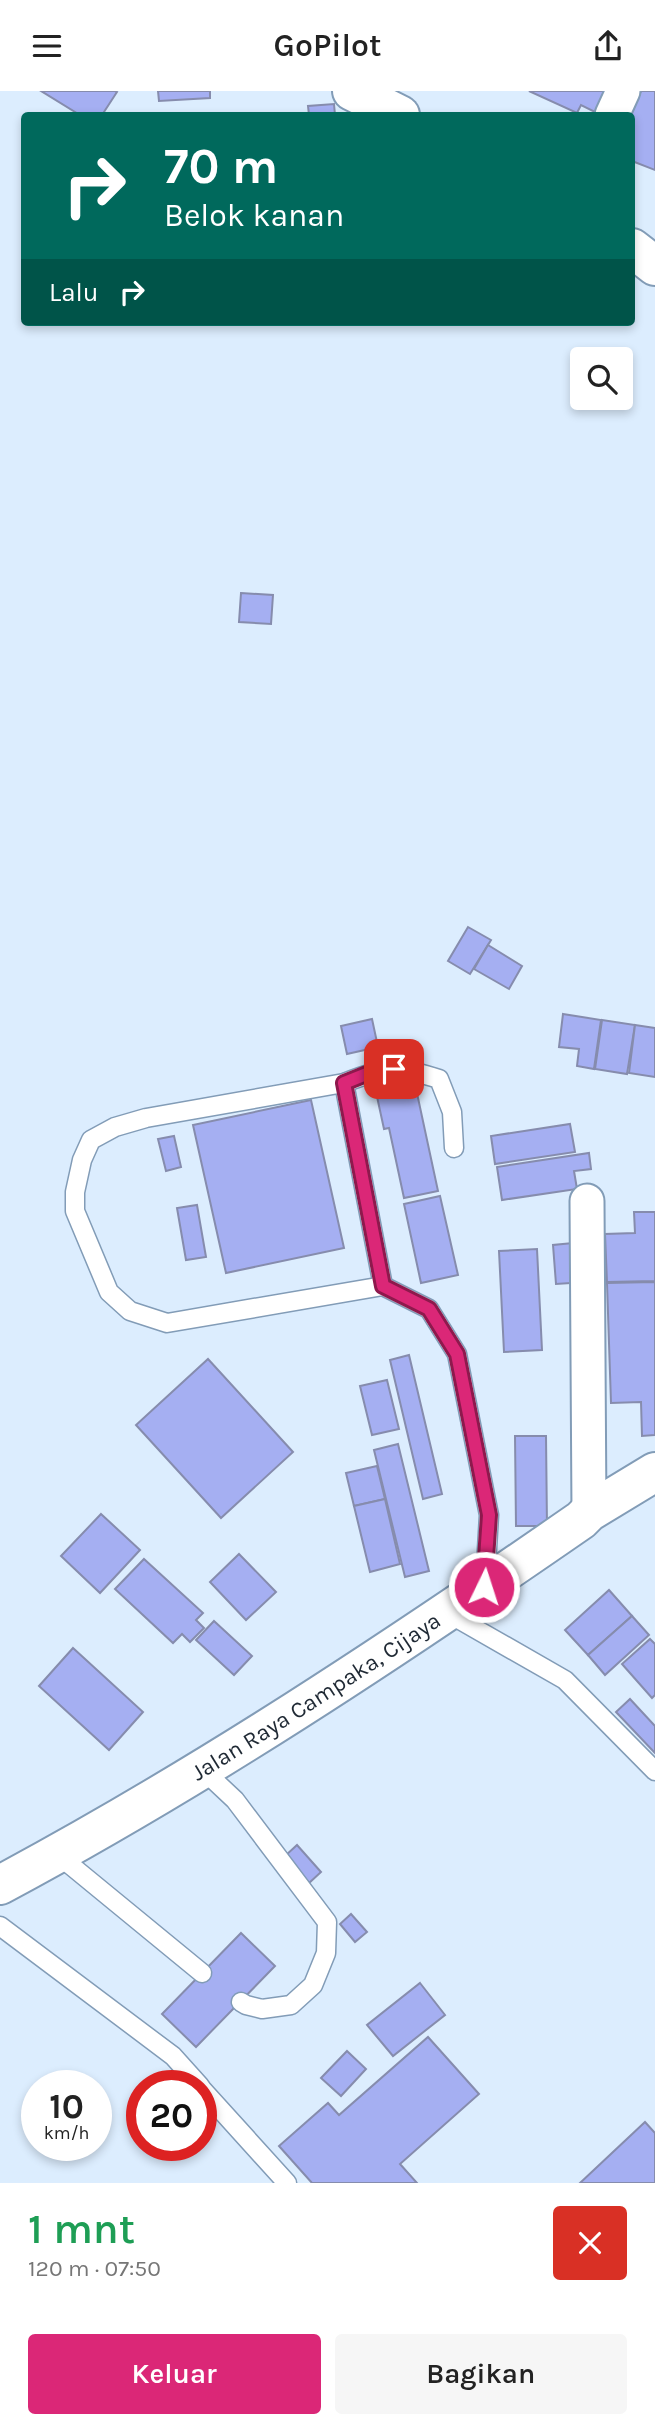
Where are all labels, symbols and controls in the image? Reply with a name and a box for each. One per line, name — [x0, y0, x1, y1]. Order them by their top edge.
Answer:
icon: menu — [28, 27, 66, 65]
text: GoPilot — [274, 27, 381, 64]
icon: share — [589, 27, 627, 65]
text: 70 m — [164, 138, 278, 195]
icon: right — [49, 140, 140, 231]
text: Belok kanan — [164, 197, 344, 234]
icon: right — [113, 273, 151, 311]
text: Lalu — [49, 277, 99, 308]
map controls — [570, 347, 633, 410]
button: search — [570, 347, 633, 410]
pin — [364, 1039, 424, 1099]
icon: arrive — [375, 1050, 413, 1088]
position arrow — [447, 1550, 521, 1624]
street label: Jalan Raya Campaka, Cijaya — [186, 1606, 445, 1786]
speed limit sign: 20 — [126, 2070, 217, 2161]
text: 10 — [49, 2086, 84, 2127]
text: km/h — [44, 2122, 89, 2144]
text: 1 mnt — [28, 2204, 135, 2254]
button: close — [553, 2206, 627, 2280]
text: 120 m · 07:50 — [28, 2255, 161, 2282]
button: Keluar — [28, 2334, 321, 2414]
button: Bagikan — [335, 2334, 627, 2414]

